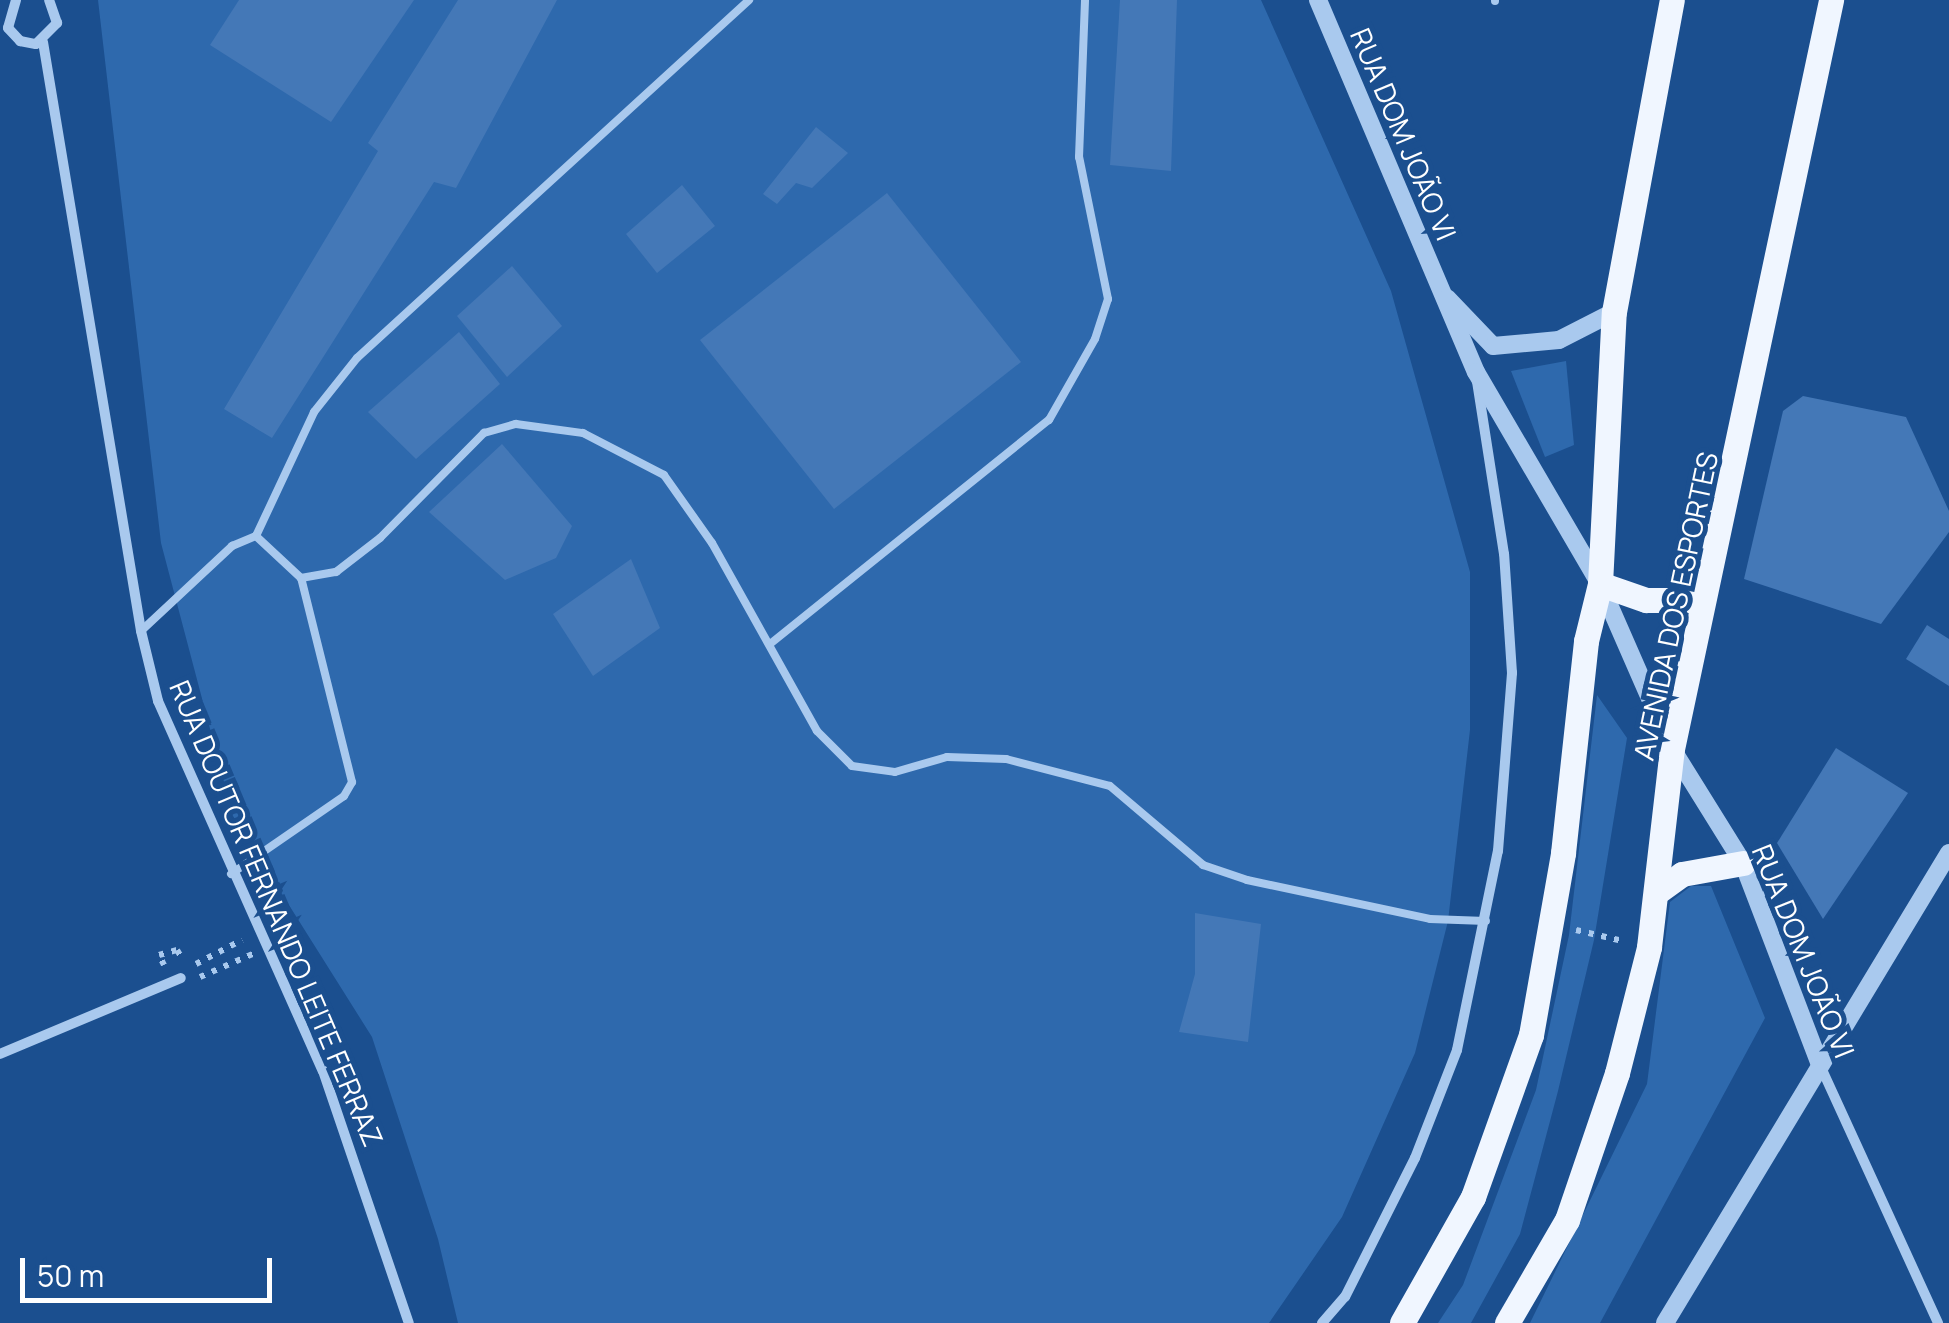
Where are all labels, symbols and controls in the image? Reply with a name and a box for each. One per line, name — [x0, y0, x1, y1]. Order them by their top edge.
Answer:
street label: RUA DOM JOÃO VI — [1344, 23, 1464, 245]
street label: AVENIDA DOS ESPORTES — [1626, 449, 1724, 763]
street label: RUA DOUTOR FERNANDO LEITE FERRAZ — [163, 675, 391, 1151]
street label: RUA DOM JOÃO VI — [1746, 839, 1862, 1063]
scale bar — [25, 1238, 278, 1300]
text: 50 m — [37, 1255, 104, 1296]

